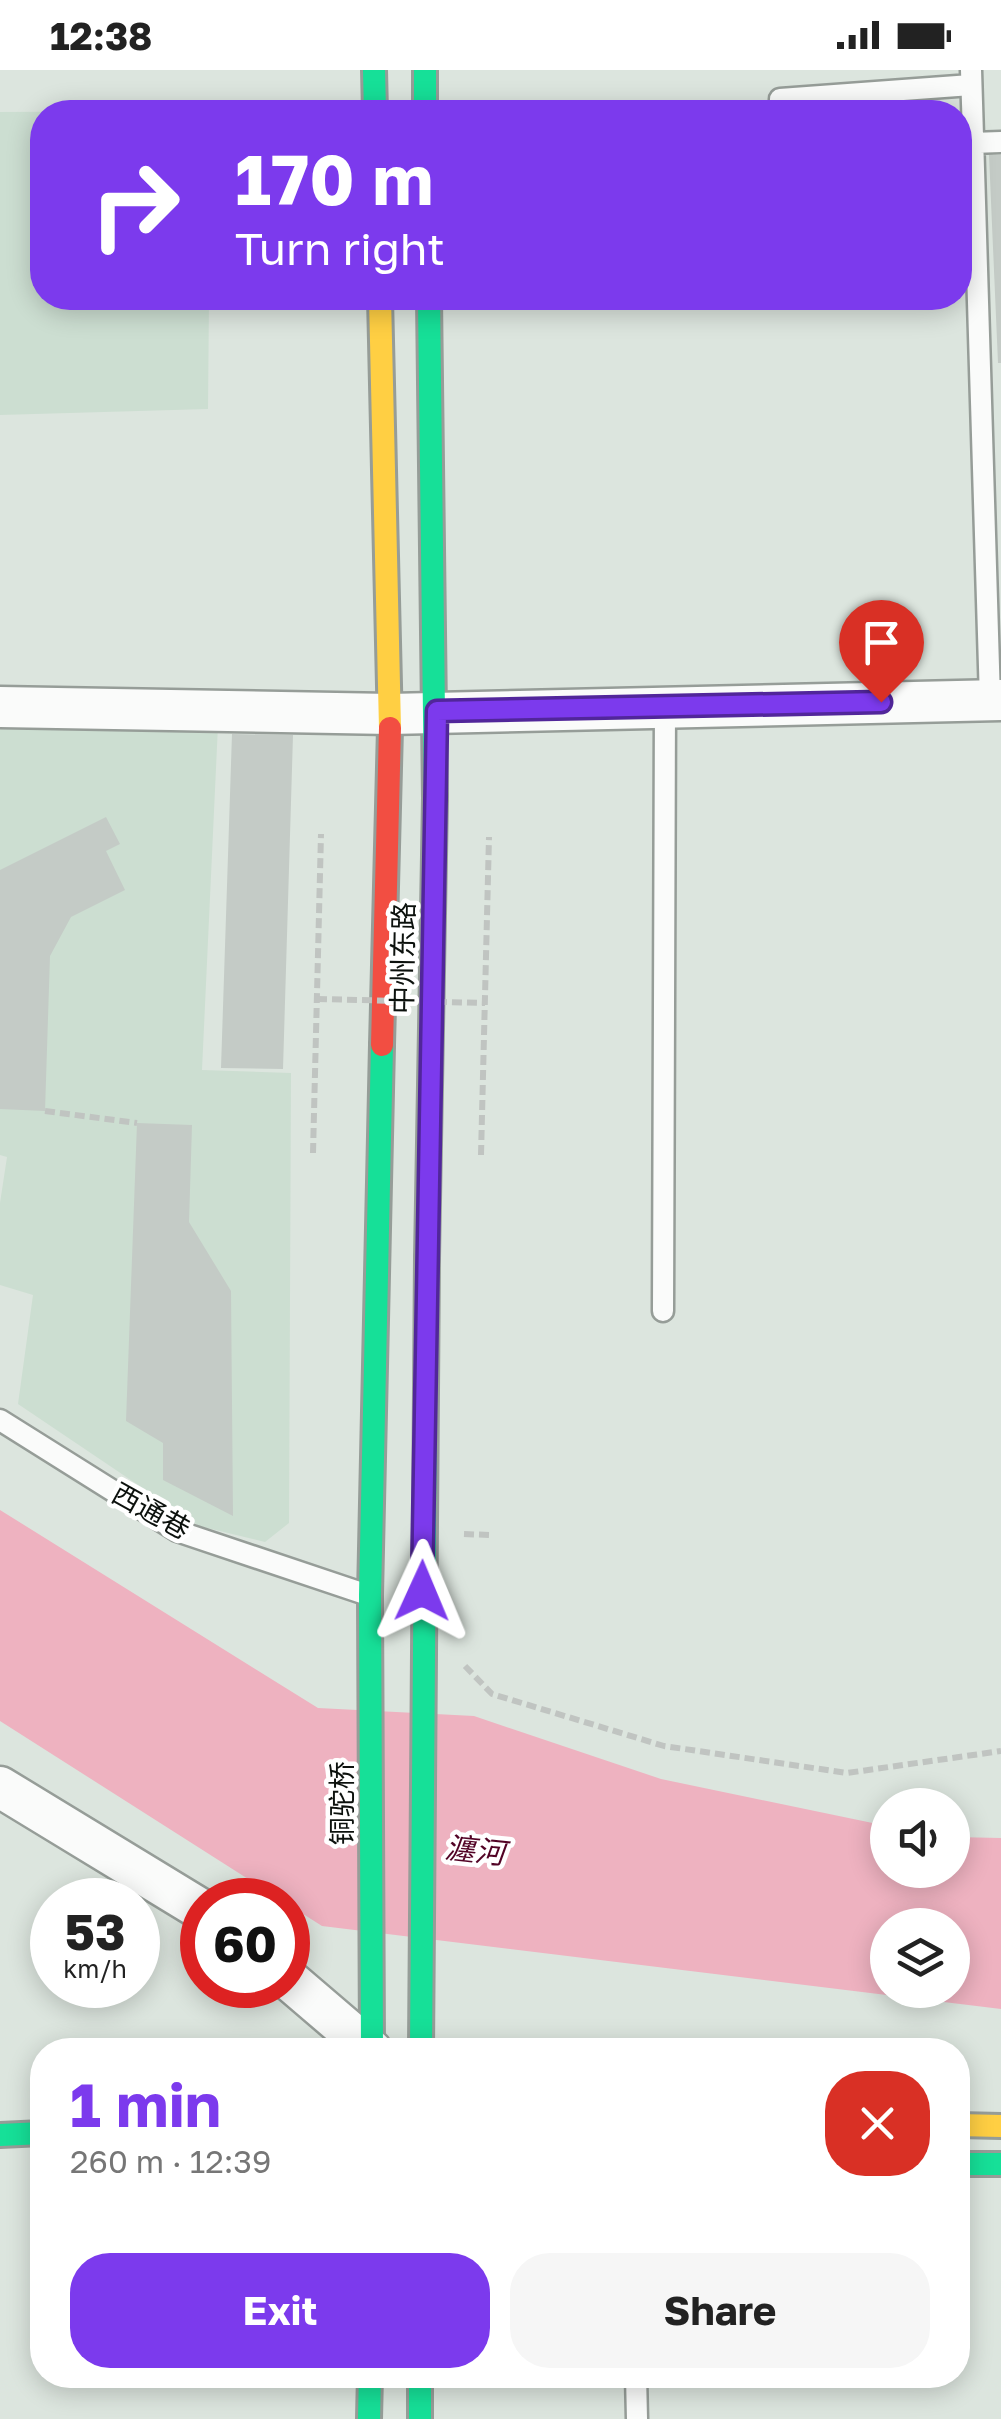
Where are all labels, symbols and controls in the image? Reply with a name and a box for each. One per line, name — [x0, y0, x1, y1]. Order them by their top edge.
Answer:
text: 12:38 — [50, 13, 152, 58]
text: 170 m — [235, 136, 433, 220]
icon: right — [70, 140, 200, 270]
text: Turn right — [235, 221, 445, 275]
pin — [839, 600, 924, 703]
icon: arrive — [854, 615, 909, 670]
street label: 中州东路 — [385, 902, 420, 1014]
street label: 西通巷 — [107, 1476, 196, 1545]
position arrow — [370, 1539, 474, 1643]
street label: 铜驼桥 — [325, 1761, 358, 1845]
map controls — [870, 1788, 970, 2008]
button: sound — [870, 1788, 970, 1888]
water label: 瀍河 — [443, 1829, 512, 1872]
speed limit sign: 60 — [180, 1878, 310, 2008]
text: 53 — [64, 1901, 125, 1961]
button: layers — [870, 1908, 970, 2008]
text: km/h — [63, 1953, 127, 1984]
text: 1 min — [70, 2068, 221, 2140]
button: close — [825, 2071, 930, 2176]
text: 260 m · 12:39 — [70, 2142, 271, 2180]
button: Exit — [70, 2253, 490, 2368]
button: Share — [510, 2253, 930, 2368]

